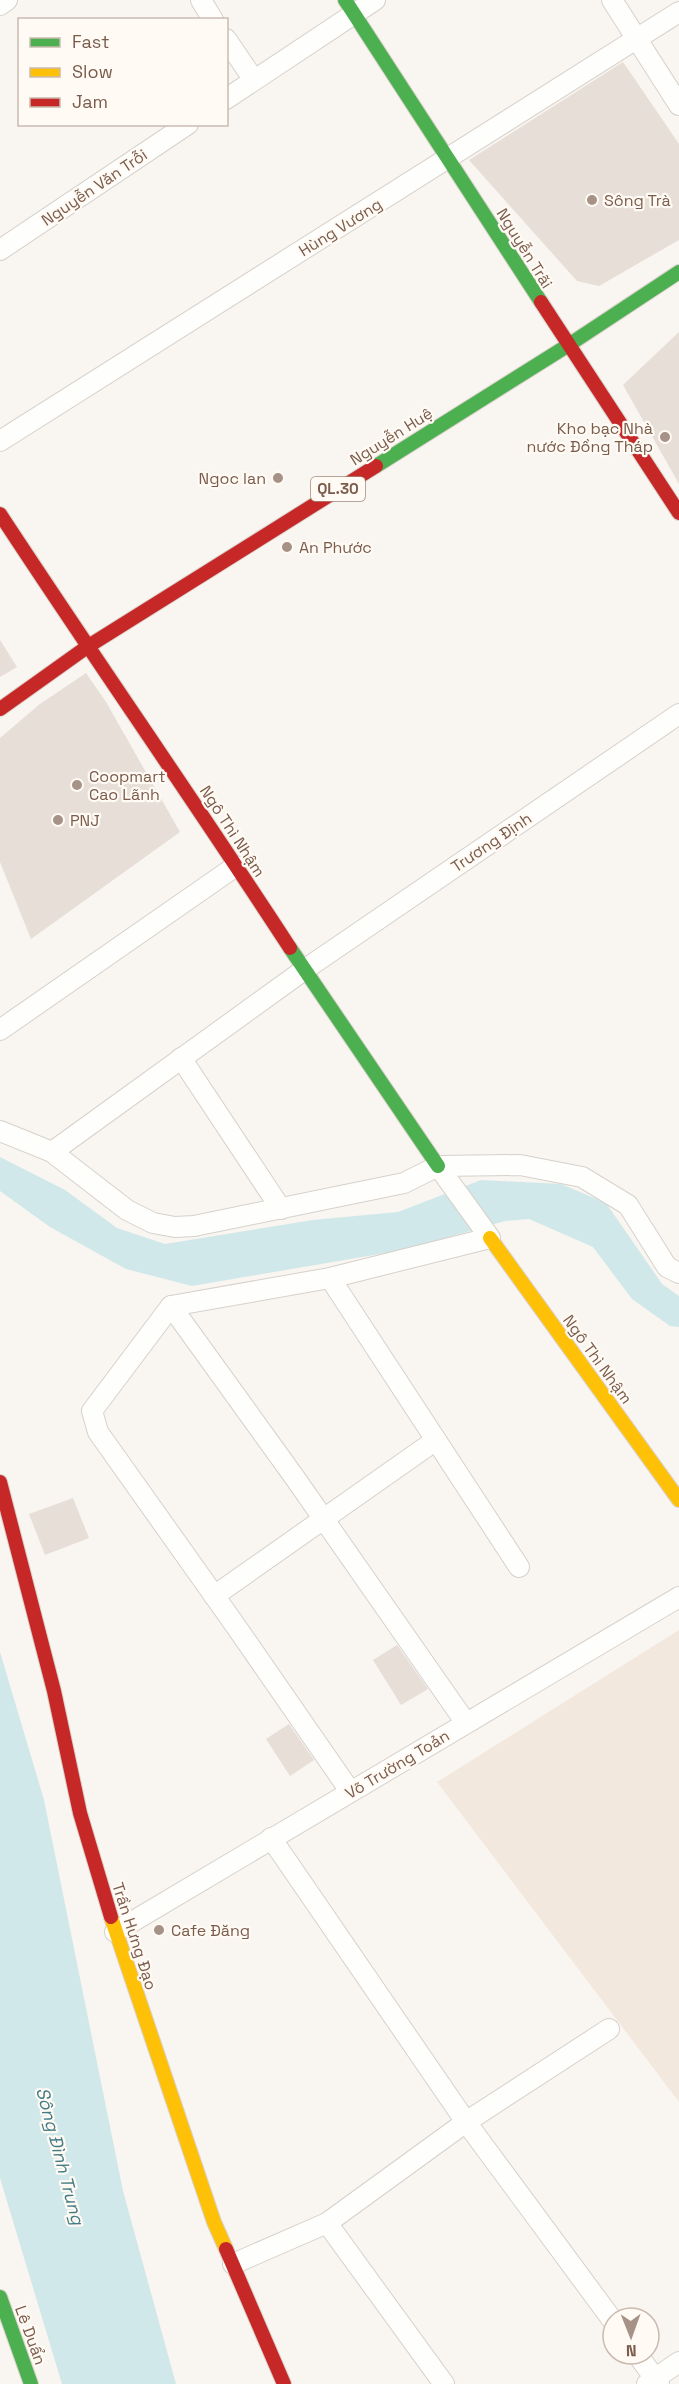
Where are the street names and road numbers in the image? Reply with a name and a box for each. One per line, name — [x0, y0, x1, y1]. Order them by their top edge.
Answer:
street label: Nguyễn Văn Trỗi — [37, 144, 151, 231]
street label: Hùng Vương — [295, 194, 386, 261]
street label: Nguyễn Trãi — [492, 204, 557, 292]
street label: Nguyễn Huệ — [346, 403, 437, 470]
road number: QL.30 — [311, 477, 365, 501]
street label: Ngô Thì Nhậm — [195, 781, 270, 881]
street label: Trương Định — [447, 808, 536, 877]
street label: Ngô Thì Nhậm — [558, 1311, 637, 1408]
street label: Võ Trường Toản — [341, 1725, 453, 1804]
street label: Trần Hưng Đạo — [107, 1880, 162, 1993]
street label: Lê Duẩn — [10, 2303, 51, 2368]

